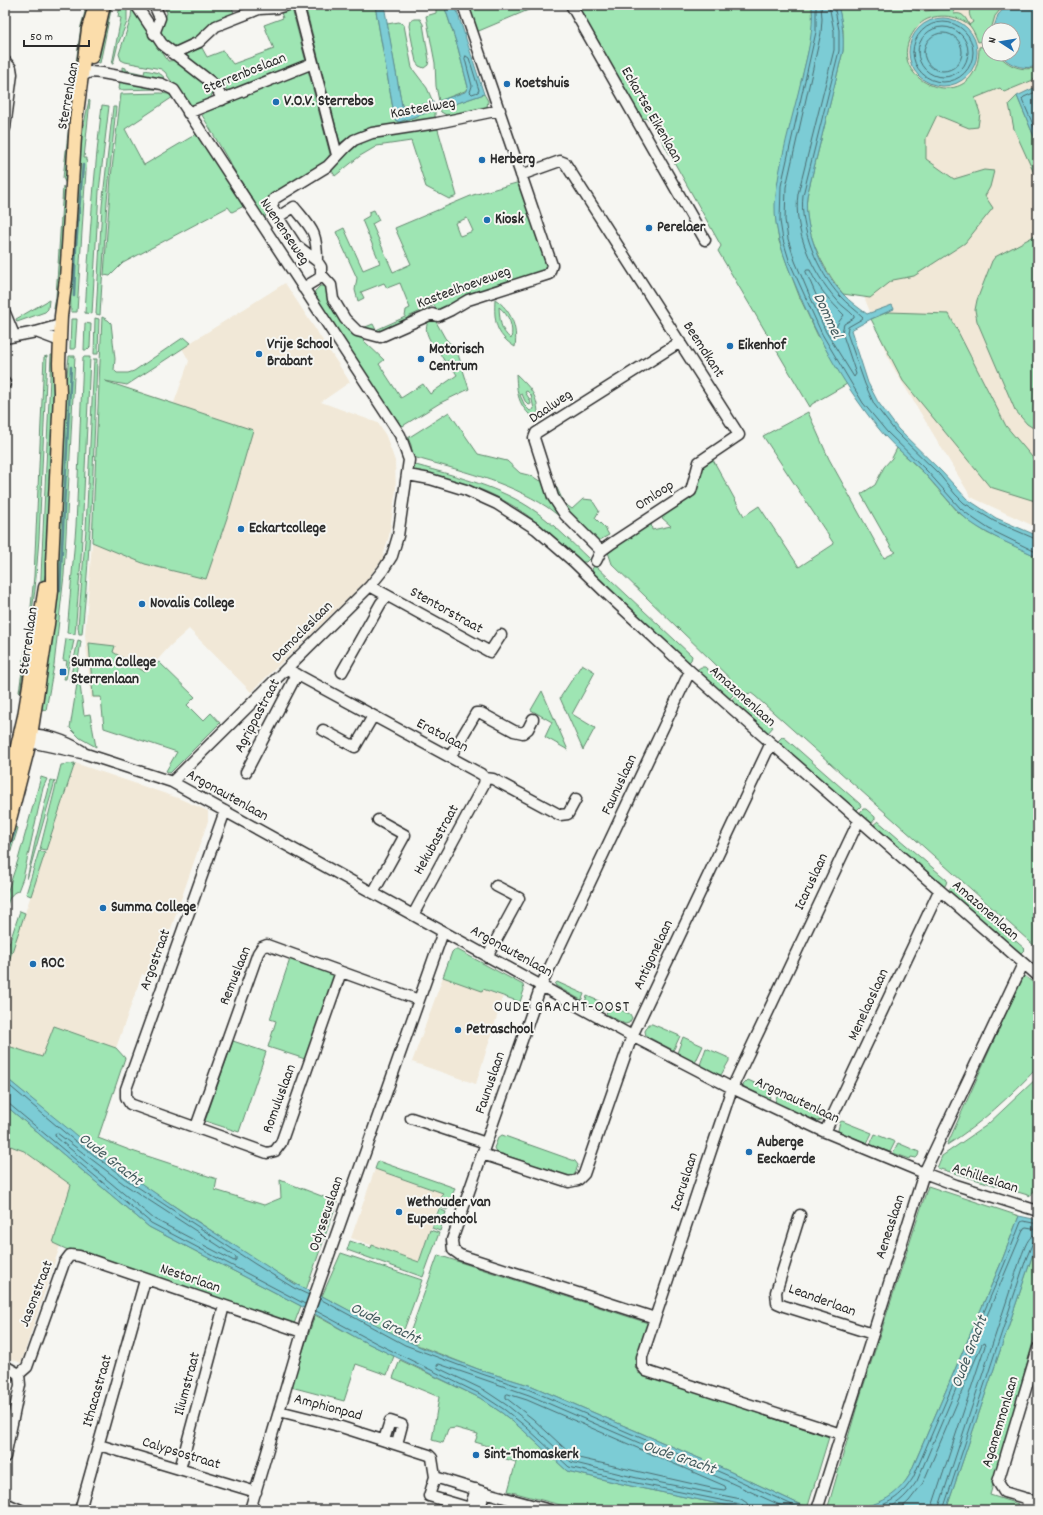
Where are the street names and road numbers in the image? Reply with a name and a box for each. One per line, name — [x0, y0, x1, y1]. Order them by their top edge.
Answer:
street label: Sterrenboslaan — [200, 47, 290, 101]
street label: Sterrenlaan — [52, 61, 86, 131]
street label: Eckartse Eikenlaan — [615, 63, 687, 167]
street label: Kasteelweg — [389, 92, 457, 126]
street label: Nuenenseweg — [253, 194, 315, 270]
street label: Kasteelhoeveweg — [414, 261, 514, 315]
street label: Beemdkant — [677, 317, 730, 383]
street label: Daalweg — [525, 384, 577, 430]
street label: Omloop — [631, 475, 679, 517]
street label: Stentorstraat — [405, 582, 487, 640]
street label: Damocleslaan — [267, 596, 339, 668]
street label: Sterrenlaan — [13, 606, 45, 676]
street label: Amazonenlaan — [704, 661, 780, 733]
street label: Agrippastraat — [229, 675, 287, 757]
street label: Eratolaan — [412, 713, 472, 759]
street label: Faunuslaan — [596, 751, 644, 819]
street label: Argonautenlaan — [182, 764, 272, 828]
street label: Hekubastraat — [409, 800, 466, 879]
street label: Icaruslaan — [789, 850, 835, 914]
street label: Amazonenlaan — [946, 875, 1024, 947]
street label: Antigonelaan — [628, 916, 680, 994]
street label: Argonautenlaan — [466, 920, 556, 984]
street label: Argostraat — [135, 926, 177, 994]
street label: Remuslaan — [214, 943, 258, 1009]
street label: Menelaoslaan — [843, 965, 895, 1045]
street label: Faunuslaan — [470, 1049, 512, 1117]
street label: Romuluslaan — [257, 1061, 303, 1136]
street label: Argonautenlaan — [751, 1072, 843, 1130]
street label: Icaruslaan — [665, 1150, 705, 1214]
street label: Achilleslaan — [949, 1158, 1021, 1200]
street label: Odysseuslaan — [304, 1173, 350, 1255]
street label: Aeneaslaan — [870, 1192, 912, 1262]
street label: Jasonstraat — [14, 1257, 60, 1330]
street label: Nestorlaan — [157, 1258, 223, 1300]
street label: Leanderlaan — [785, 1279, 859, 1323]
street label: Iliumstraat — [169, 1349, 207, 1418]
street label: Ithacastraat — [77, 1352, 119, 1430]
street label: Agamemnonlaan — [977, 1374, 1025, 1470]
street label: Amphionpad — [292, 1388, 364, 1428]
street label: Calypsostraat — [139, 1432, 223, 1476]

